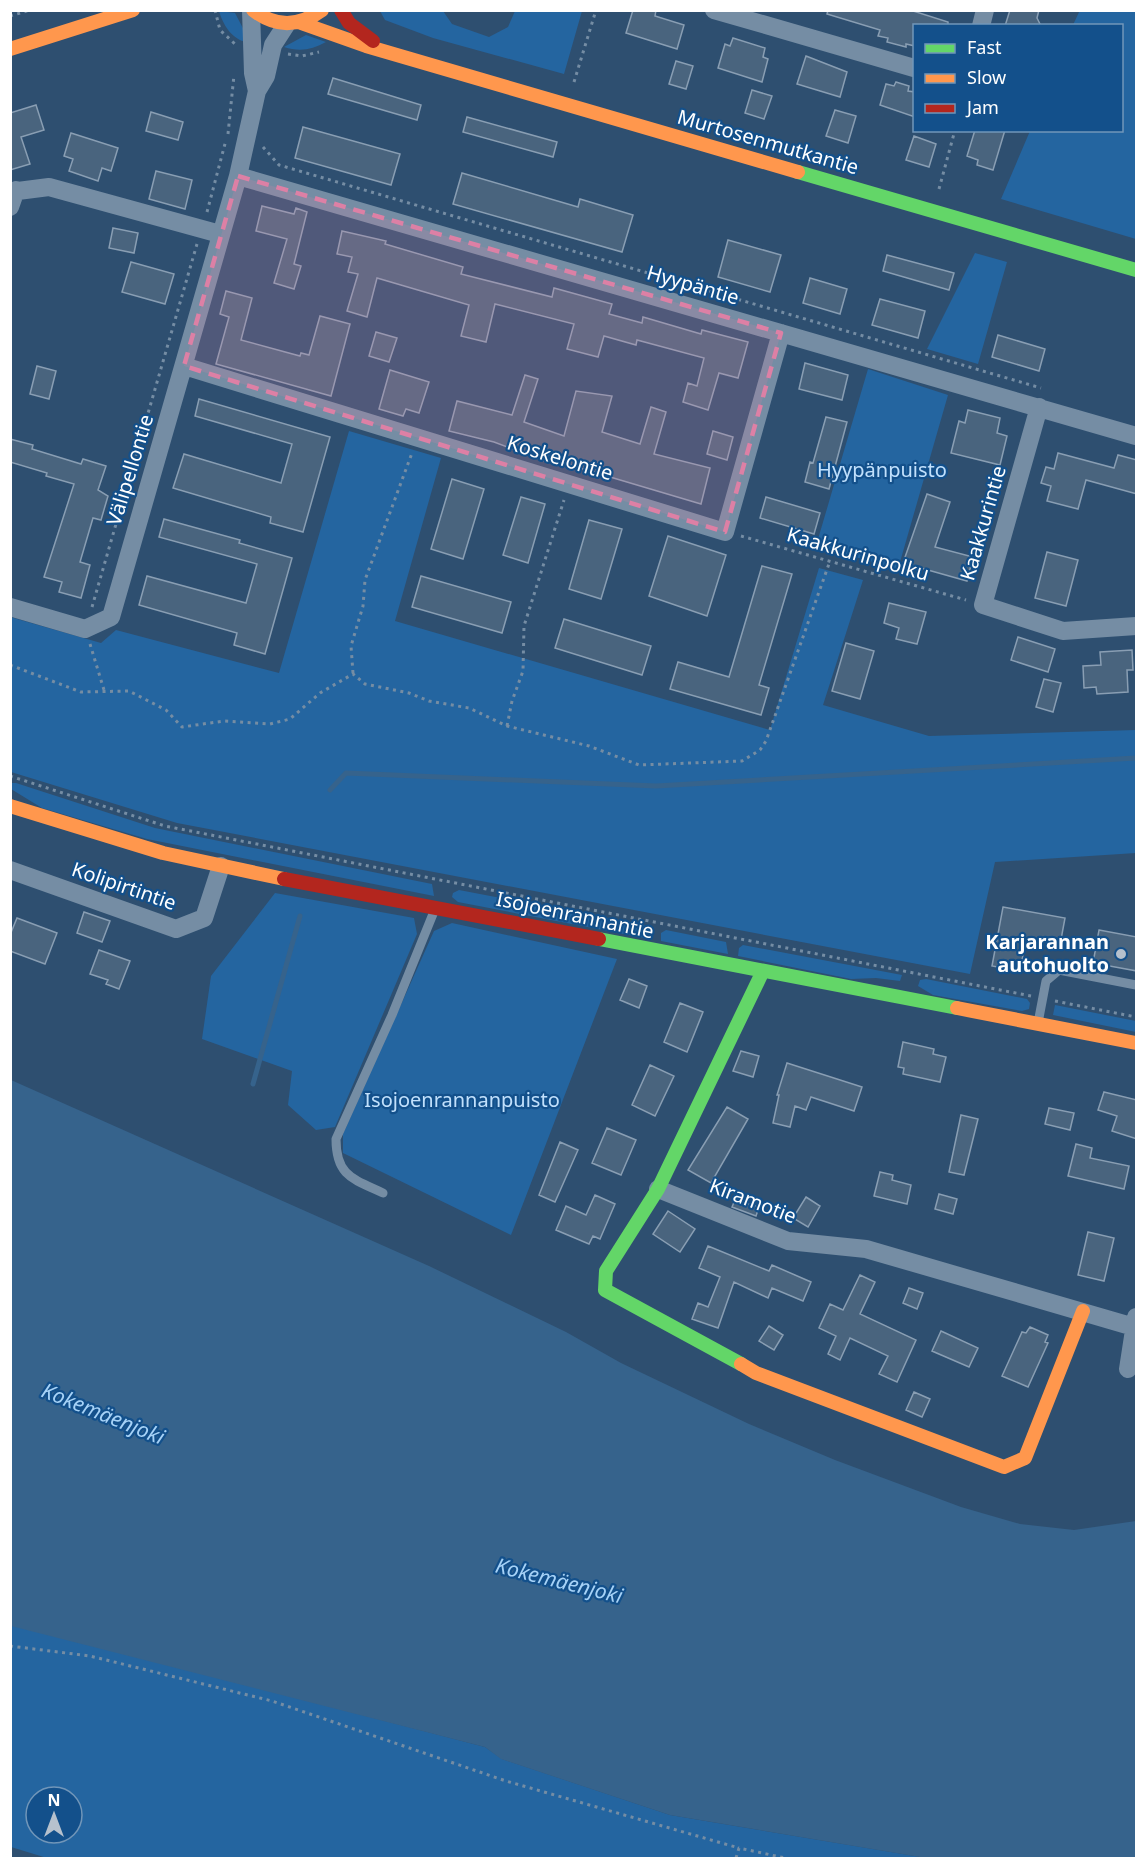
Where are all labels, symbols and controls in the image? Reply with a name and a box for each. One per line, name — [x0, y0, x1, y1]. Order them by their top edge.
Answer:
legend — [913, 24, 1123, 132]
text: Fast — [967, 35, 1002, 59]
text: Slow — [967, 65, 1006, 89]
text: Jam — [965, 95, 999, 119]
street label: Murtosenmutkantie — [674, 103, 862, 180]
street label: Hyypäntie — [644, 258, 742, 311]
street label: Välipellontie — [100, 411, 159, 529]
street label: Koskelontie — [504, 429, 616, 486]
park label: Hyypänpuisto — [817, 456, 947, 483]
street label: Kaakkurintie — [953, 462, 1012, 583]
street label: Kaakkurinpolku — [784, 520, 932, 587]
street label: Kolipirtintie — [68, 855, 180, 916]
street label: Isojoenrannantie — [494, 885, 656, 944]
place label: Karjarannan autohuolto — [985, 928, 1109, 978]
marker: Karjarannan autohuolto — [1114, 947, 1128, 961]
park label: Isojoenrannanpuisto — [364, 1086, 560, 1113]
street label: Kiramotie — [706, 1172, 801, 1229]
water label: Kokemäenjoki — [38, 1376, 169, 1451]
water label: Kokemäenjoki — [493, 1551, 626, 1609]
north arrow — [24, 1785, 84, 1845]
text: N — [47, 1789, 61, 1811]

